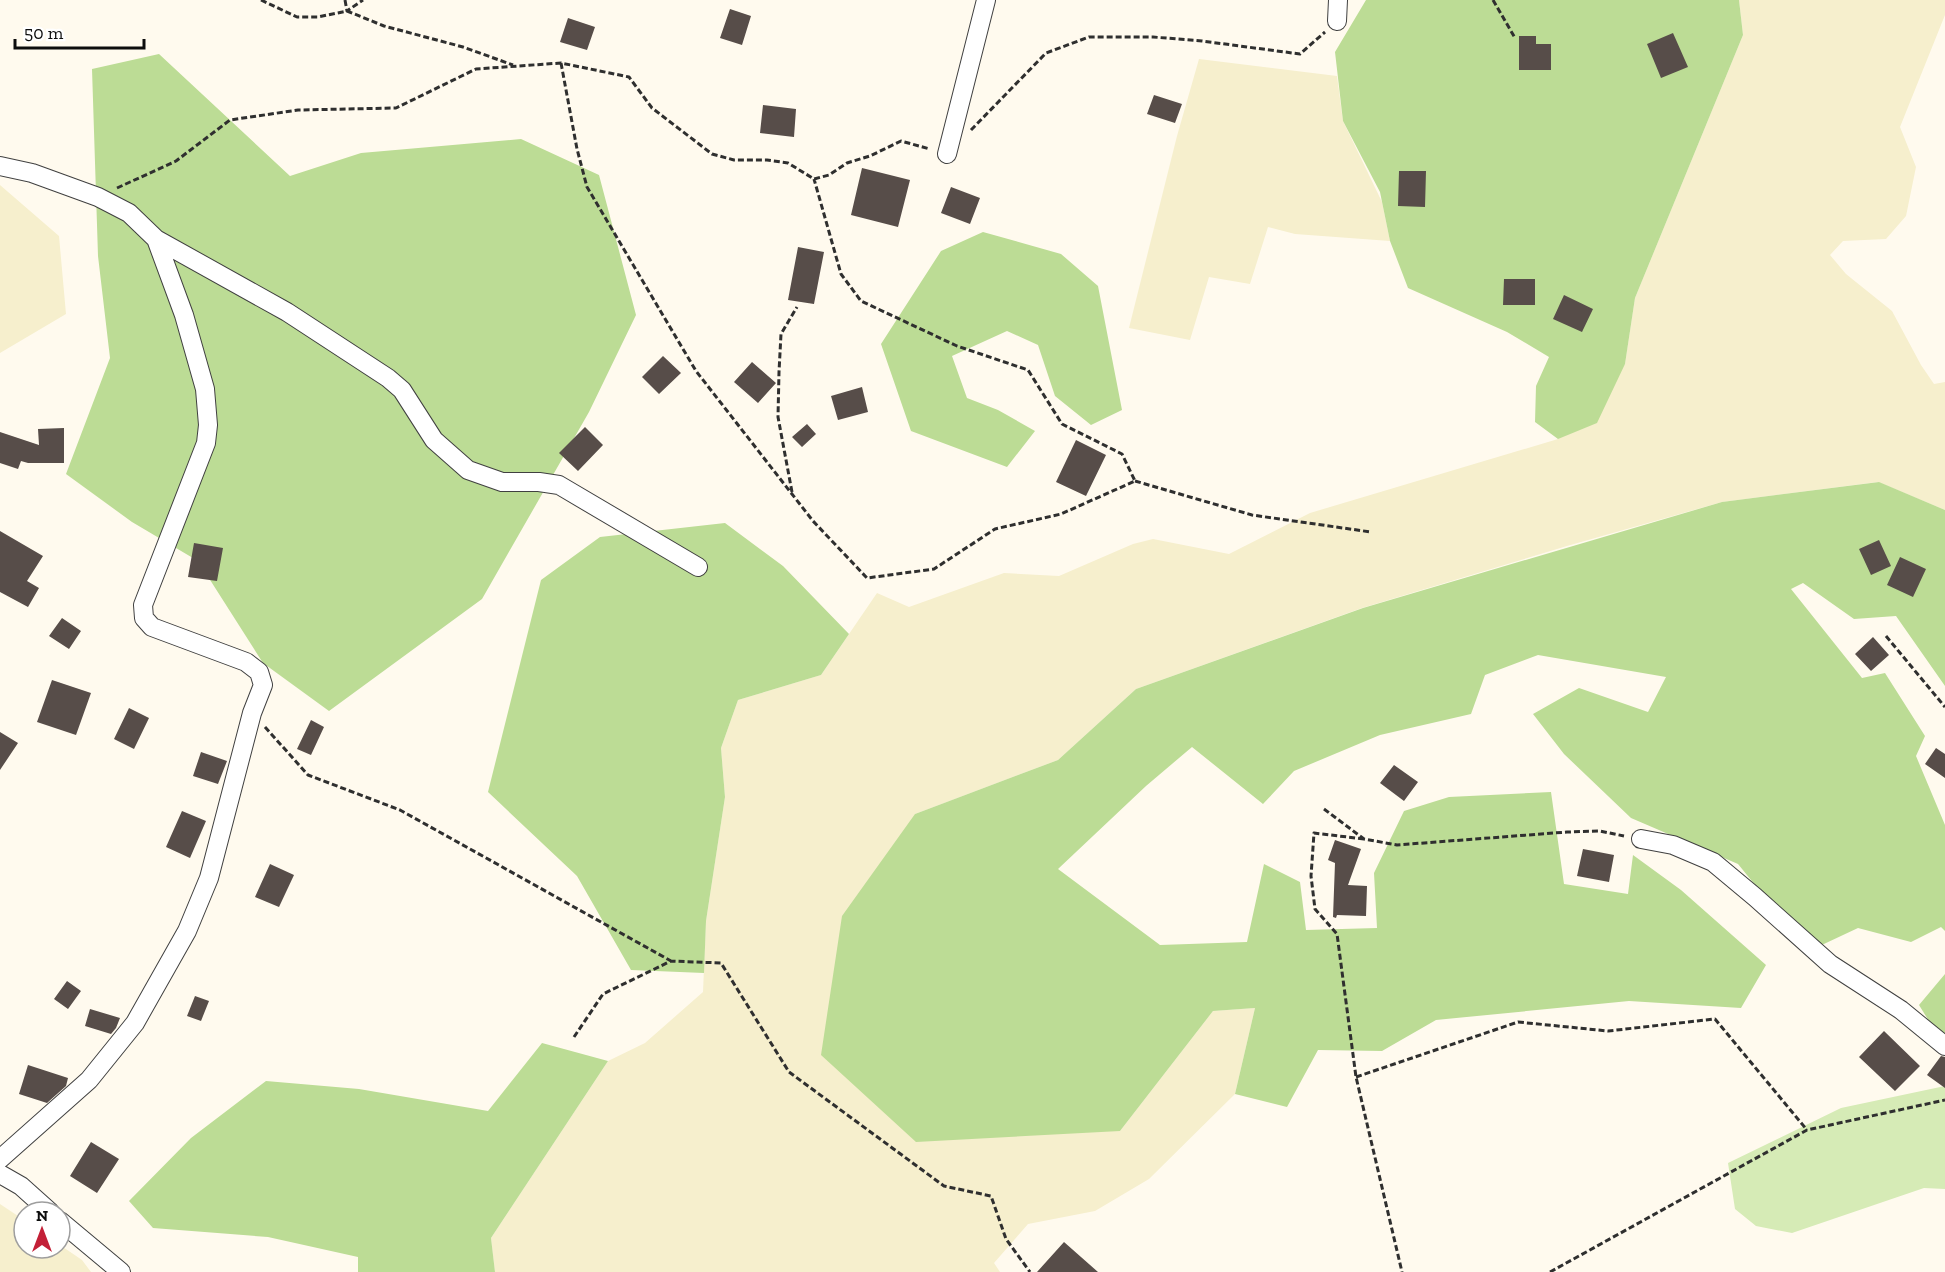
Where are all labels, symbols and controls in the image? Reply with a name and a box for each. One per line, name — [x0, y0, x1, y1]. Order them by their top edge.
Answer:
scale bar — [15, 12, 144, 50]
text: 50 m — [24, 22, 64, 44]
north arrow — [12, 1200, 72, 1260]
text: N — [36, 1206, 48, 1225]

